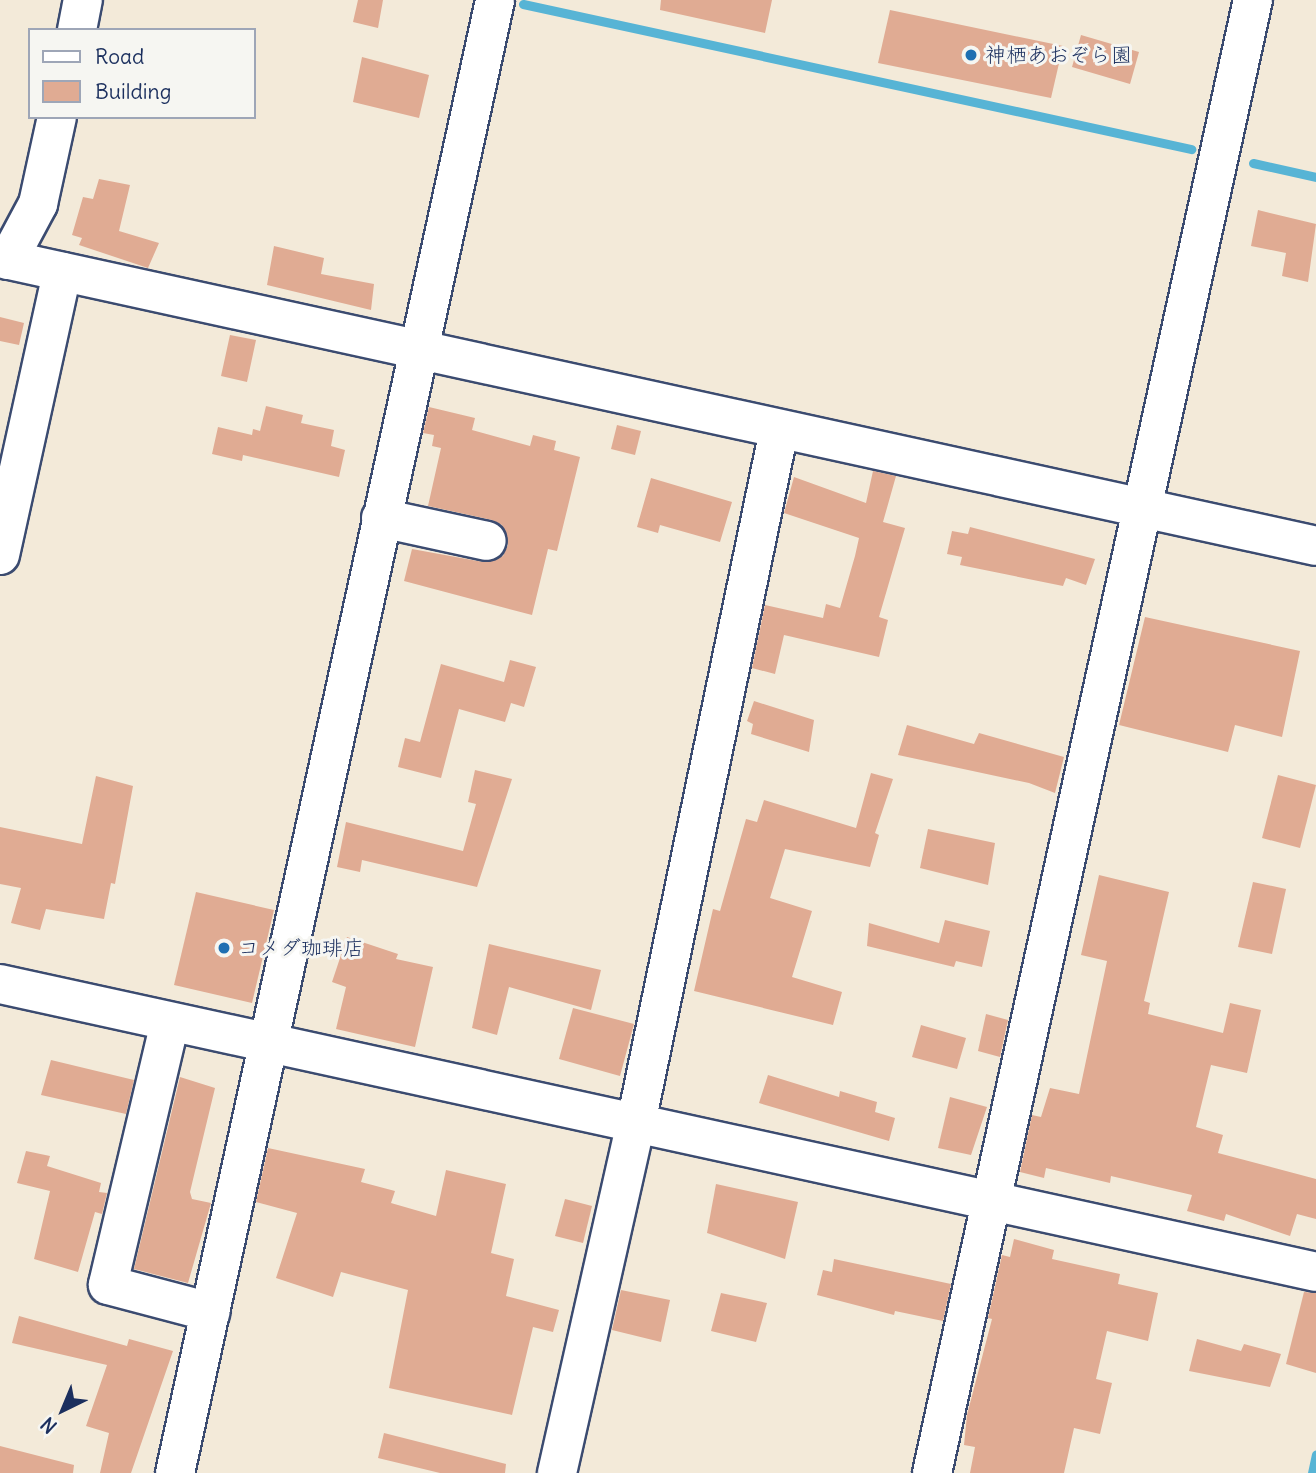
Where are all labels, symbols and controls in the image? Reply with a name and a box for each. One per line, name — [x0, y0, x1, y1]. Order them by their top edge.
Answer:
legend — [28, 28, 256, 119]
place label: 神栖あおぞら園 — [985, 42, 1132, 68]
text: Road — [95, 43, 144, 70]
marker: 神栖あおぞら園 — [963, 47, 979, 63]
text: Building — [95, 78, 171, 105]
place label: コメダ珈琲店 — [238, 935, 364, 961]
marker: コメダ珈琲店 — [216, 940, 232, 956]
north arrow — [28, 1375, 98, 1445]
text: N — [36, 1412, 62, 1439]

